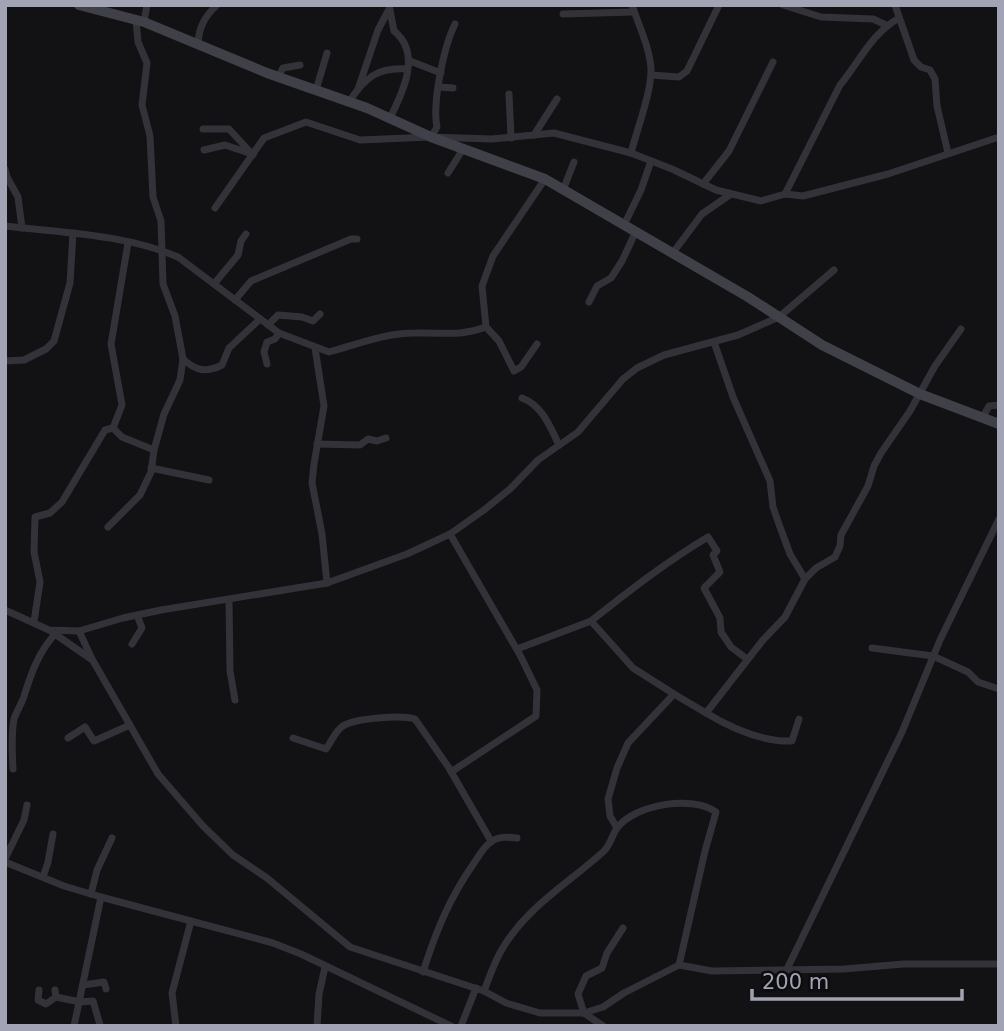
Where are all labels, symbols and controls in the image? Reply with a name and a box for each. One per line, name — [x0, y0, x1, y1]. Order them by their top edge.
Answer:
scale bar — [752, 958, 962, 1002]
text: 200 m — [762, 970, 829, 994]

